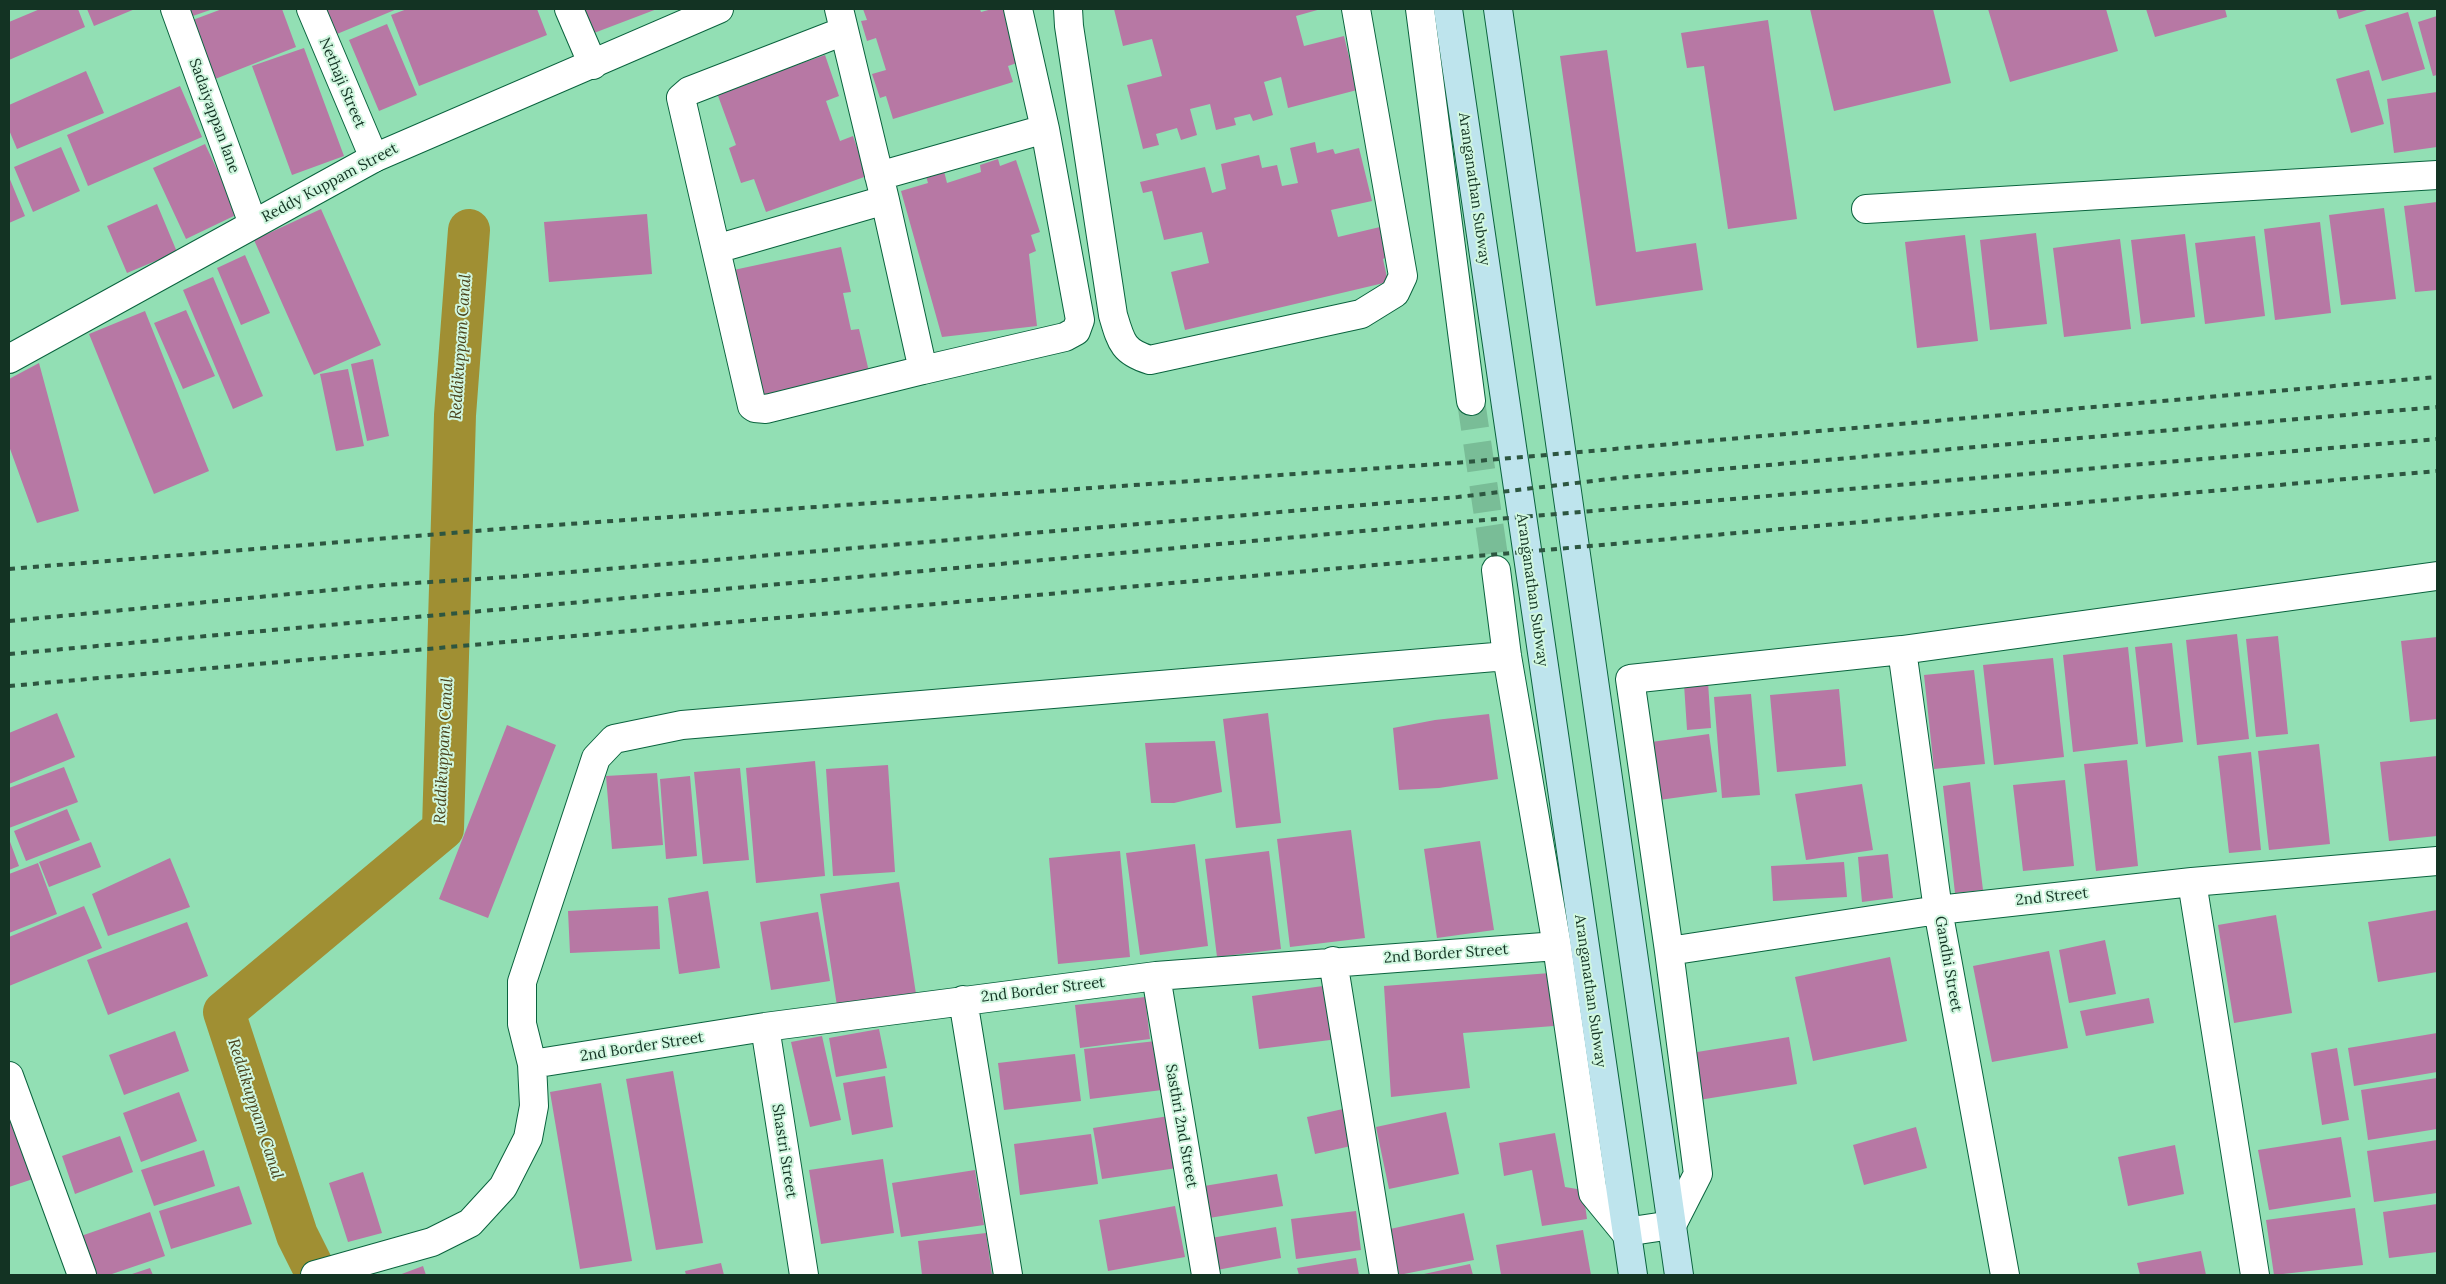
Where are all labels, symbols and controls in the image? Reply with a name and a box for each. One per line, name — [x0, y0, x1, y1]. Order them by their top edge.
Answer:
street label: Nethaji Street — [315, 35, 369, 131]
street label: Sadaiyappan lane — [185, 56, 243, 176]
street label: Aranganathan Subway — [1454, 111, 1494, 267]
street label: Reddy Kuppam Street — [259, 139, 401, 227]
water label: Reddikuppam Canal — [446, 273, 476, 421]
street label: Aranganathan Subway — [1512, 512, 1552, 668]
water label: Reddikuppam Canal — [431, 677, 457, 825]
street label: 2nd Street — [2015, 884, 2089, 910]
street label: Aranganathan Subway — [1570, 913, 1610, 1069]
street label: Gandhi Street — [1931, 915, 1965, 1013]
street label: 2nd Border Street — [1383, 941, 1509, 967]
street label: 2nd Border Street — [980, 973, 1106, 1007]
street label: 2nd Border Street — [579, 1028, 705, 1066]
water label: Reddikuppam Canal — [223, 1036, 287, 1182]
street label: Sasthri 2nd Street — [1161, 1063, 1201, 1189]
street label: Shastri Street — [768, 1103, 800, 1199]

